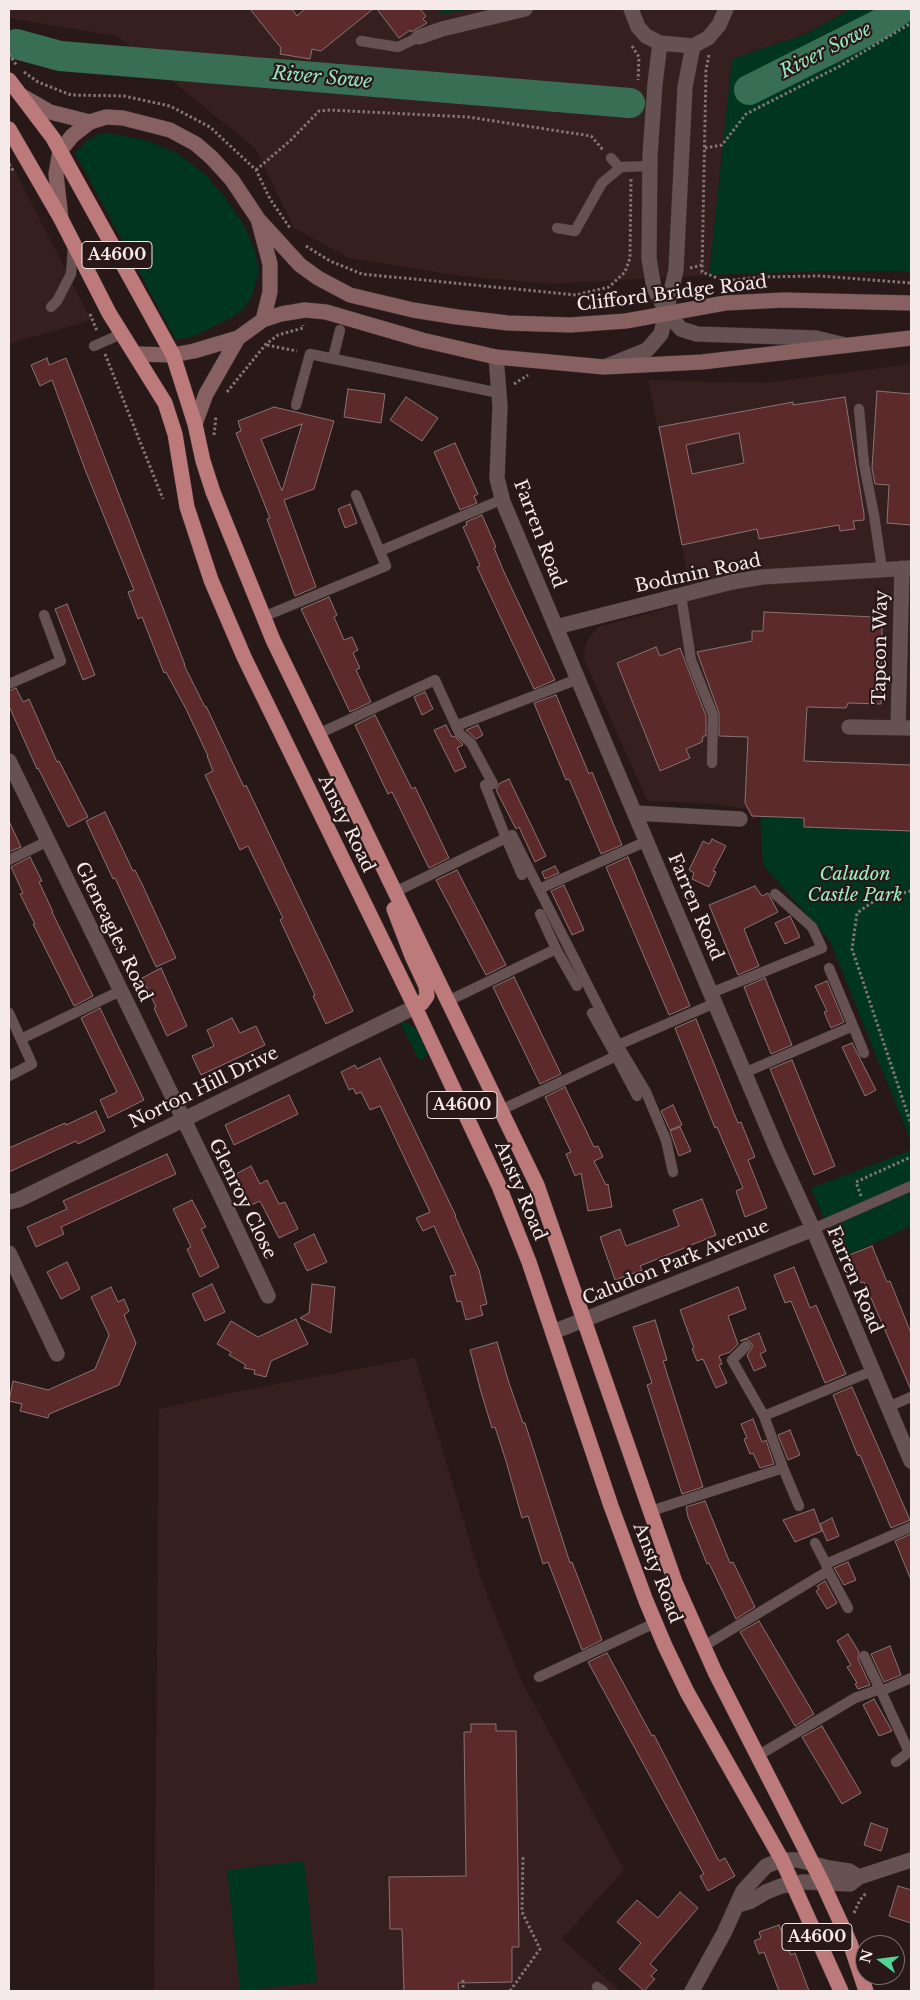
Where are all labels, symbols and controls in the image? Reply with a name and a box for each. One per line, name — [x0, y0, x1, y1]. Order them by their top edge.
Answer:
water label: River Sowe — [776, 18, 876, 84]
water label: River Sowe — [271, 62, 373, 94]
road number: A4600 — [82, 242, 152, 268]
street label: Clifford Bridge Road — [576, 272, 768, 316]
street label: Farren Road — [508, 477, 570, 591]
street label: Bodmin Road — [633, 550, 763, 598]
street label: Tapcon Way — [869, 590, 893, 704]
street label: Ansty Road — [313, 772, 379, 876]
street label: Farren Road — [663, 850, 727, 964]
street label: Gleneagles Road — [70, 859, 156, 1005]
park label: Caludon Castle Park — [808, 864, 902, 906]
street label: Norton Hill Drive — [126, 1043, 282, 1133]
road number: A4600 — [427, 1092, 497, 1118]
street label: Glenroy Close — [204, 1135, 280, 1263]
street label: Ansty Road — [489, 1138, 551, 1244]
street label: Caludon Park Avenue — [580, 1216, 772, 1310]
street label: Farren Road — [822, 1223, 886, 1337]
street label: Ansty Road — [628, 1520, 686, 1626]
road number: A4600 — [782, 1924, 852, 1950]
north arrow — [855, 1935, 905, 1985]
text: N — [856, 1948, 877, 1965]

